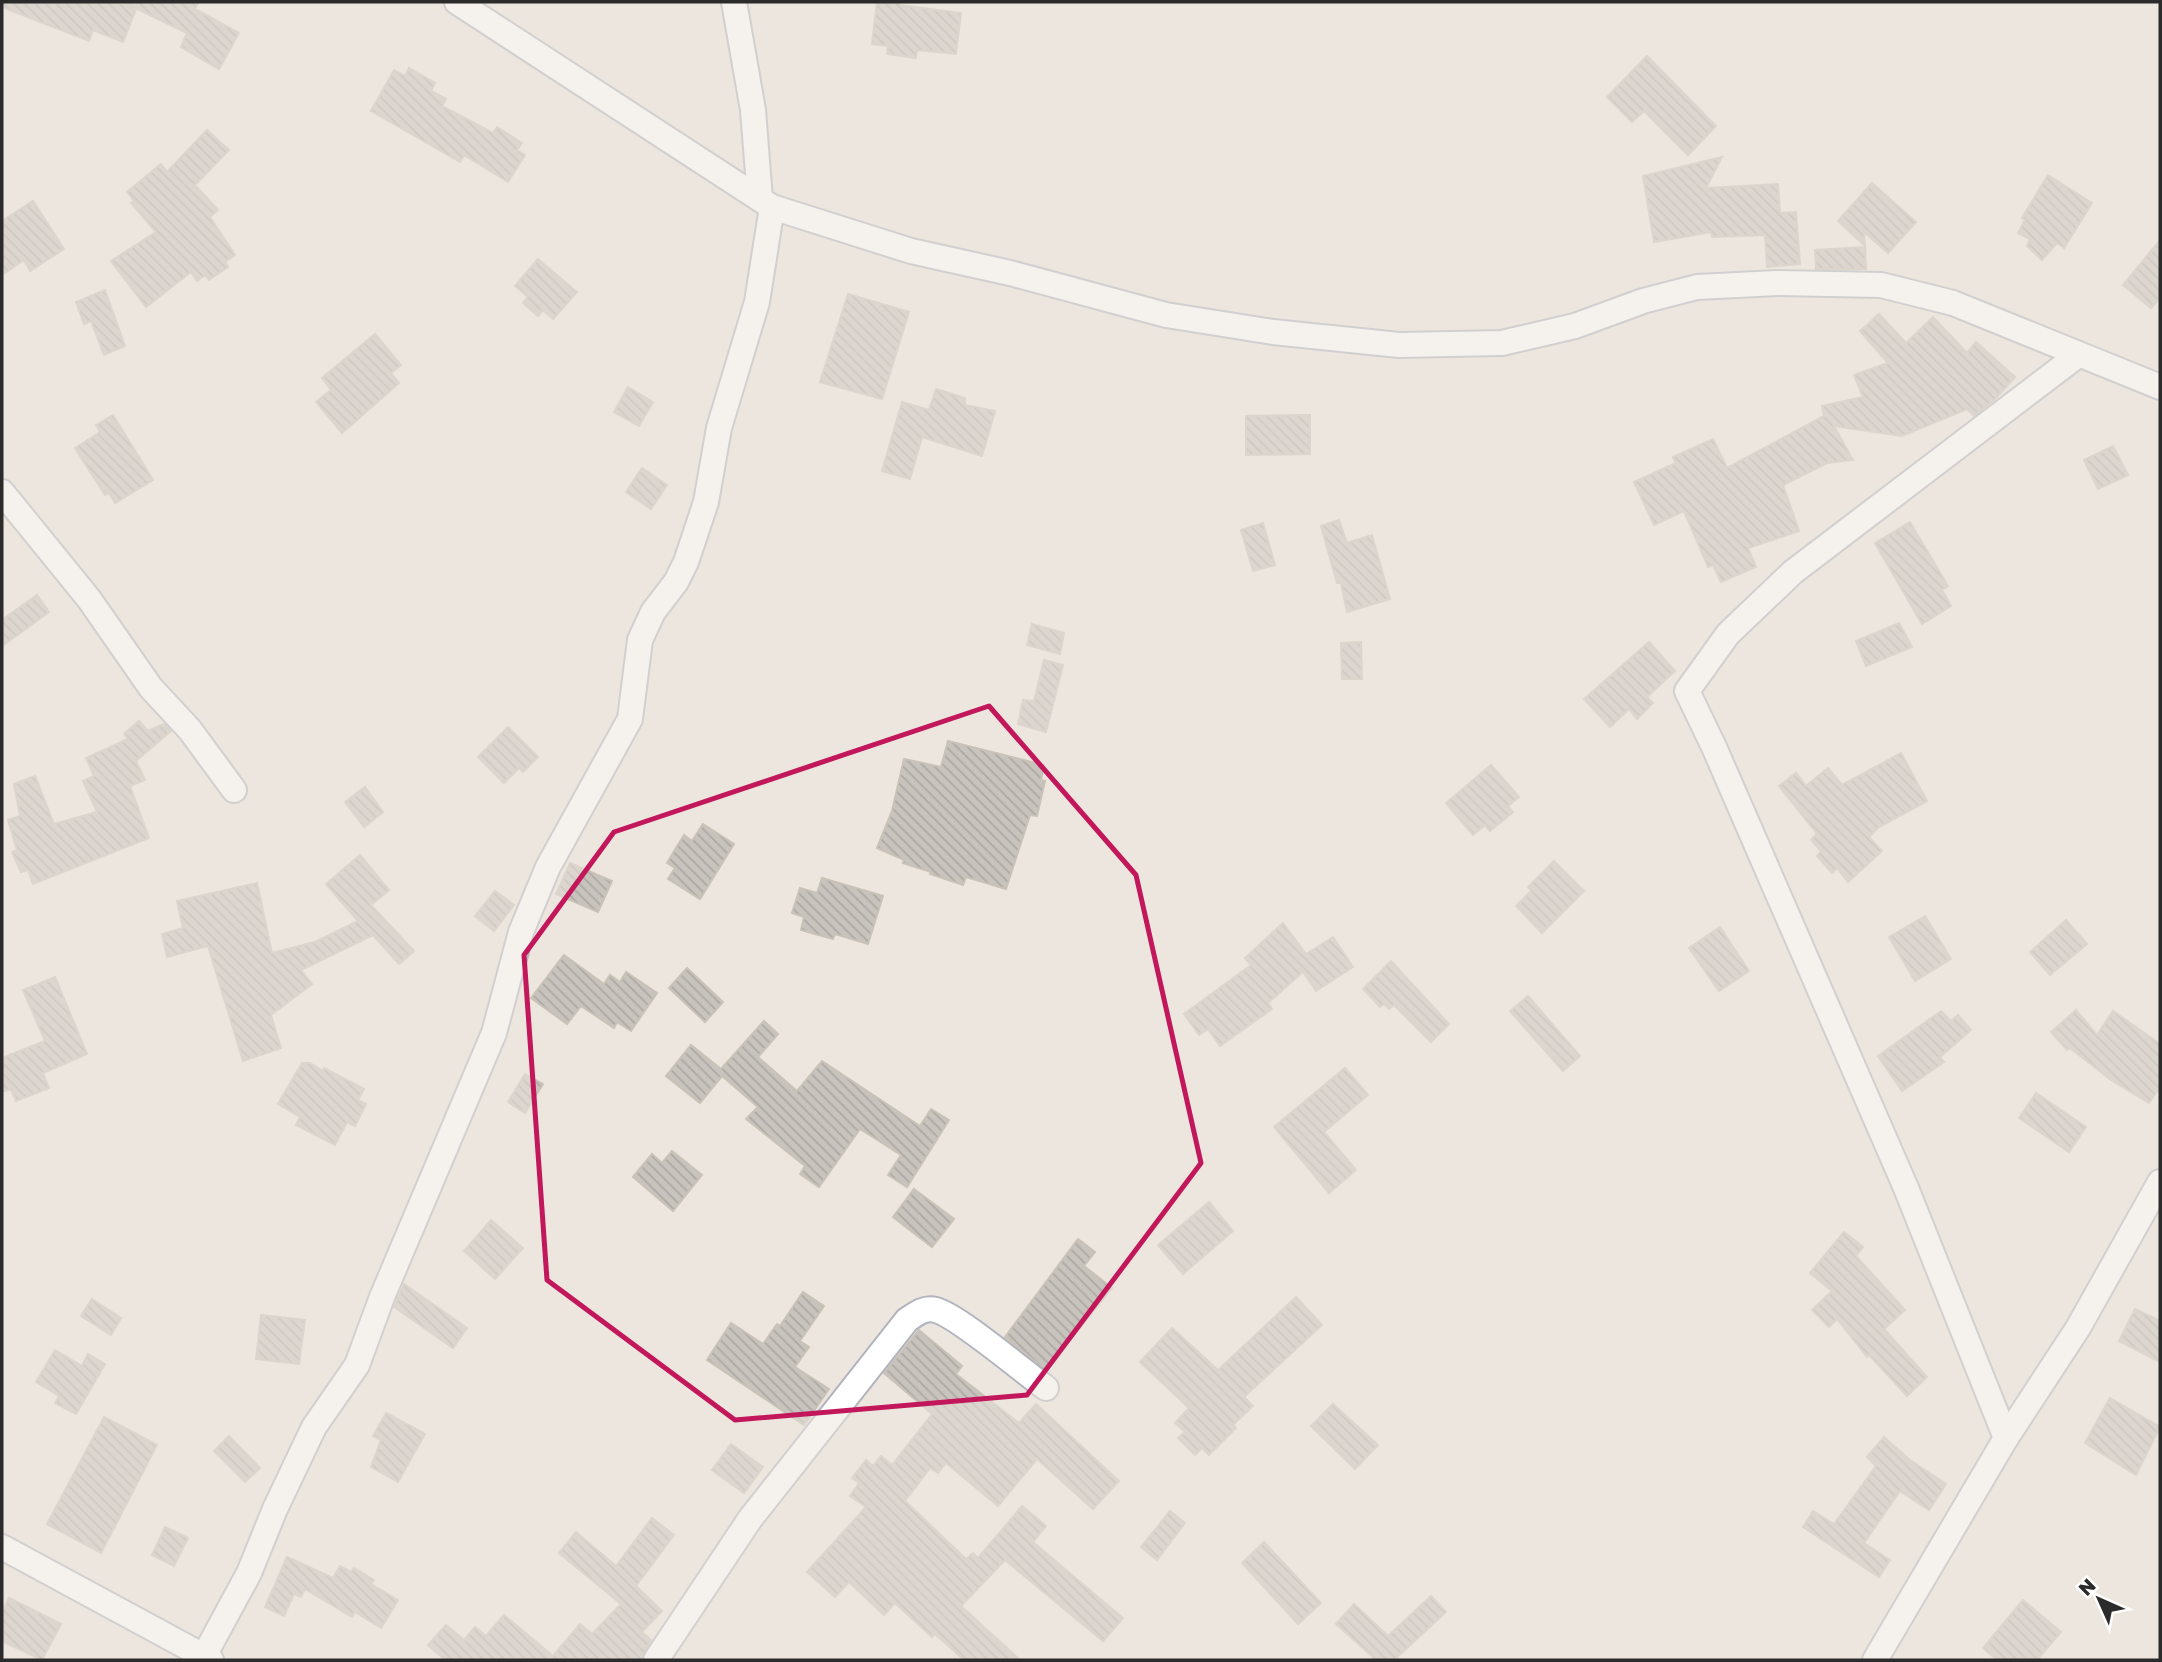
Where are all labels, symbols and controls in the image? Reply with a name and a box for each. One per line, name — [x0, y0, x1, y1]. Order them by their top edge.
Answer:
north arrow — [2064, 1564, 2134, 1634]
text: N — [2073, 1573, 2100, 1600]

